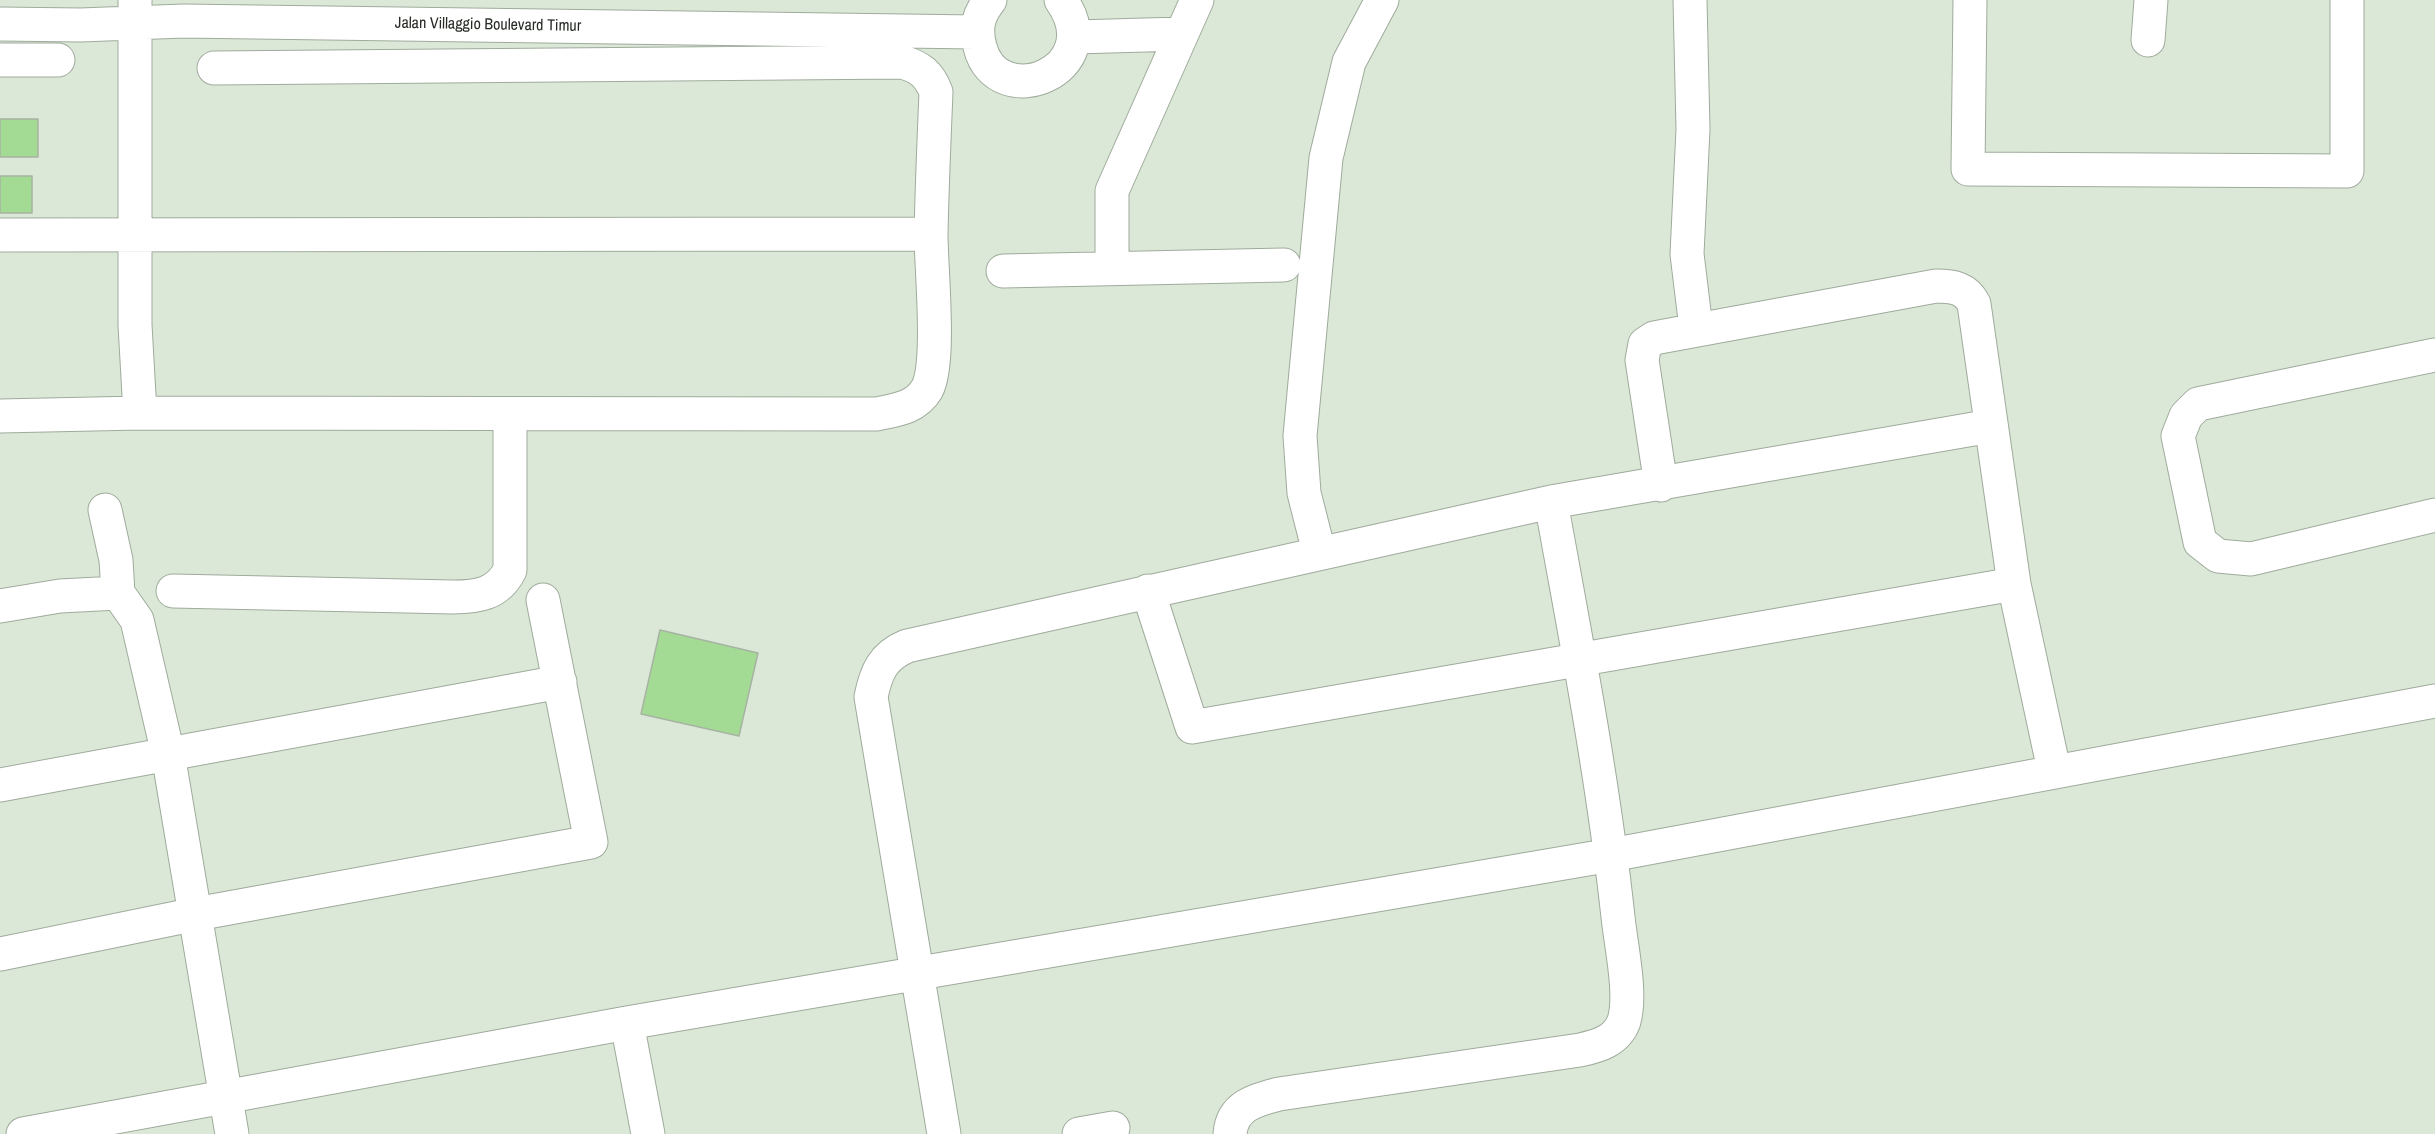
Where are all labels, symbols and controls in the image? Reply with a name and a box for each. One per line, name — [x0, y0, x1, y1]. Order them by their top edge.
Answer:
street label: Jalan Villaggio Boulevard Timur — [395, 14, 581, 36]

